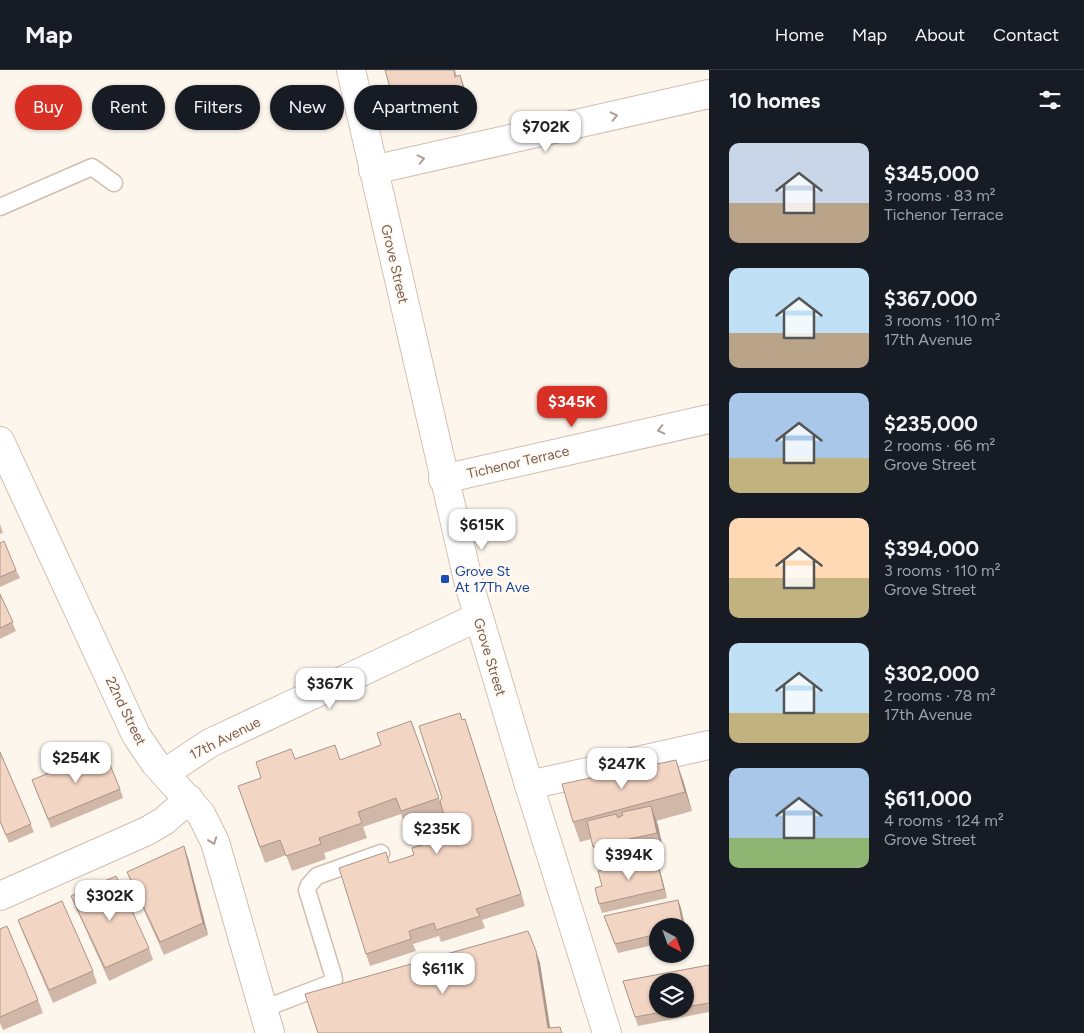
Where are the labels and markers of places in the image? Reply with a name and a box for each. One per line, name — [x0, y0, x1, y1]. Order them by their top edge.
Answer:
pin: $702K — [511, 111, 581, 153]
pin: $345K — [537, 386, 607, 428]
pin: $615K — [447, 508, 517, 551]
place label: Grove St At 17Th Ave — [455, 563, 530, 596]
marker: Grove St At 17Th Ave — [439, 573, 451, 585]
pin: $367K — [295, 668, 365, 710]
pin: $254K — [41, 742, 111, 784]
pin: $247K — [587, 748, 657, 790]
pin: $235K — [402, 812, 472, 855]
pin: $394K — [594, 838, 664, 881]
pin: $302K — [75, 880, 145, 922]
pin: $611K — [408, 952, 478, 995]

